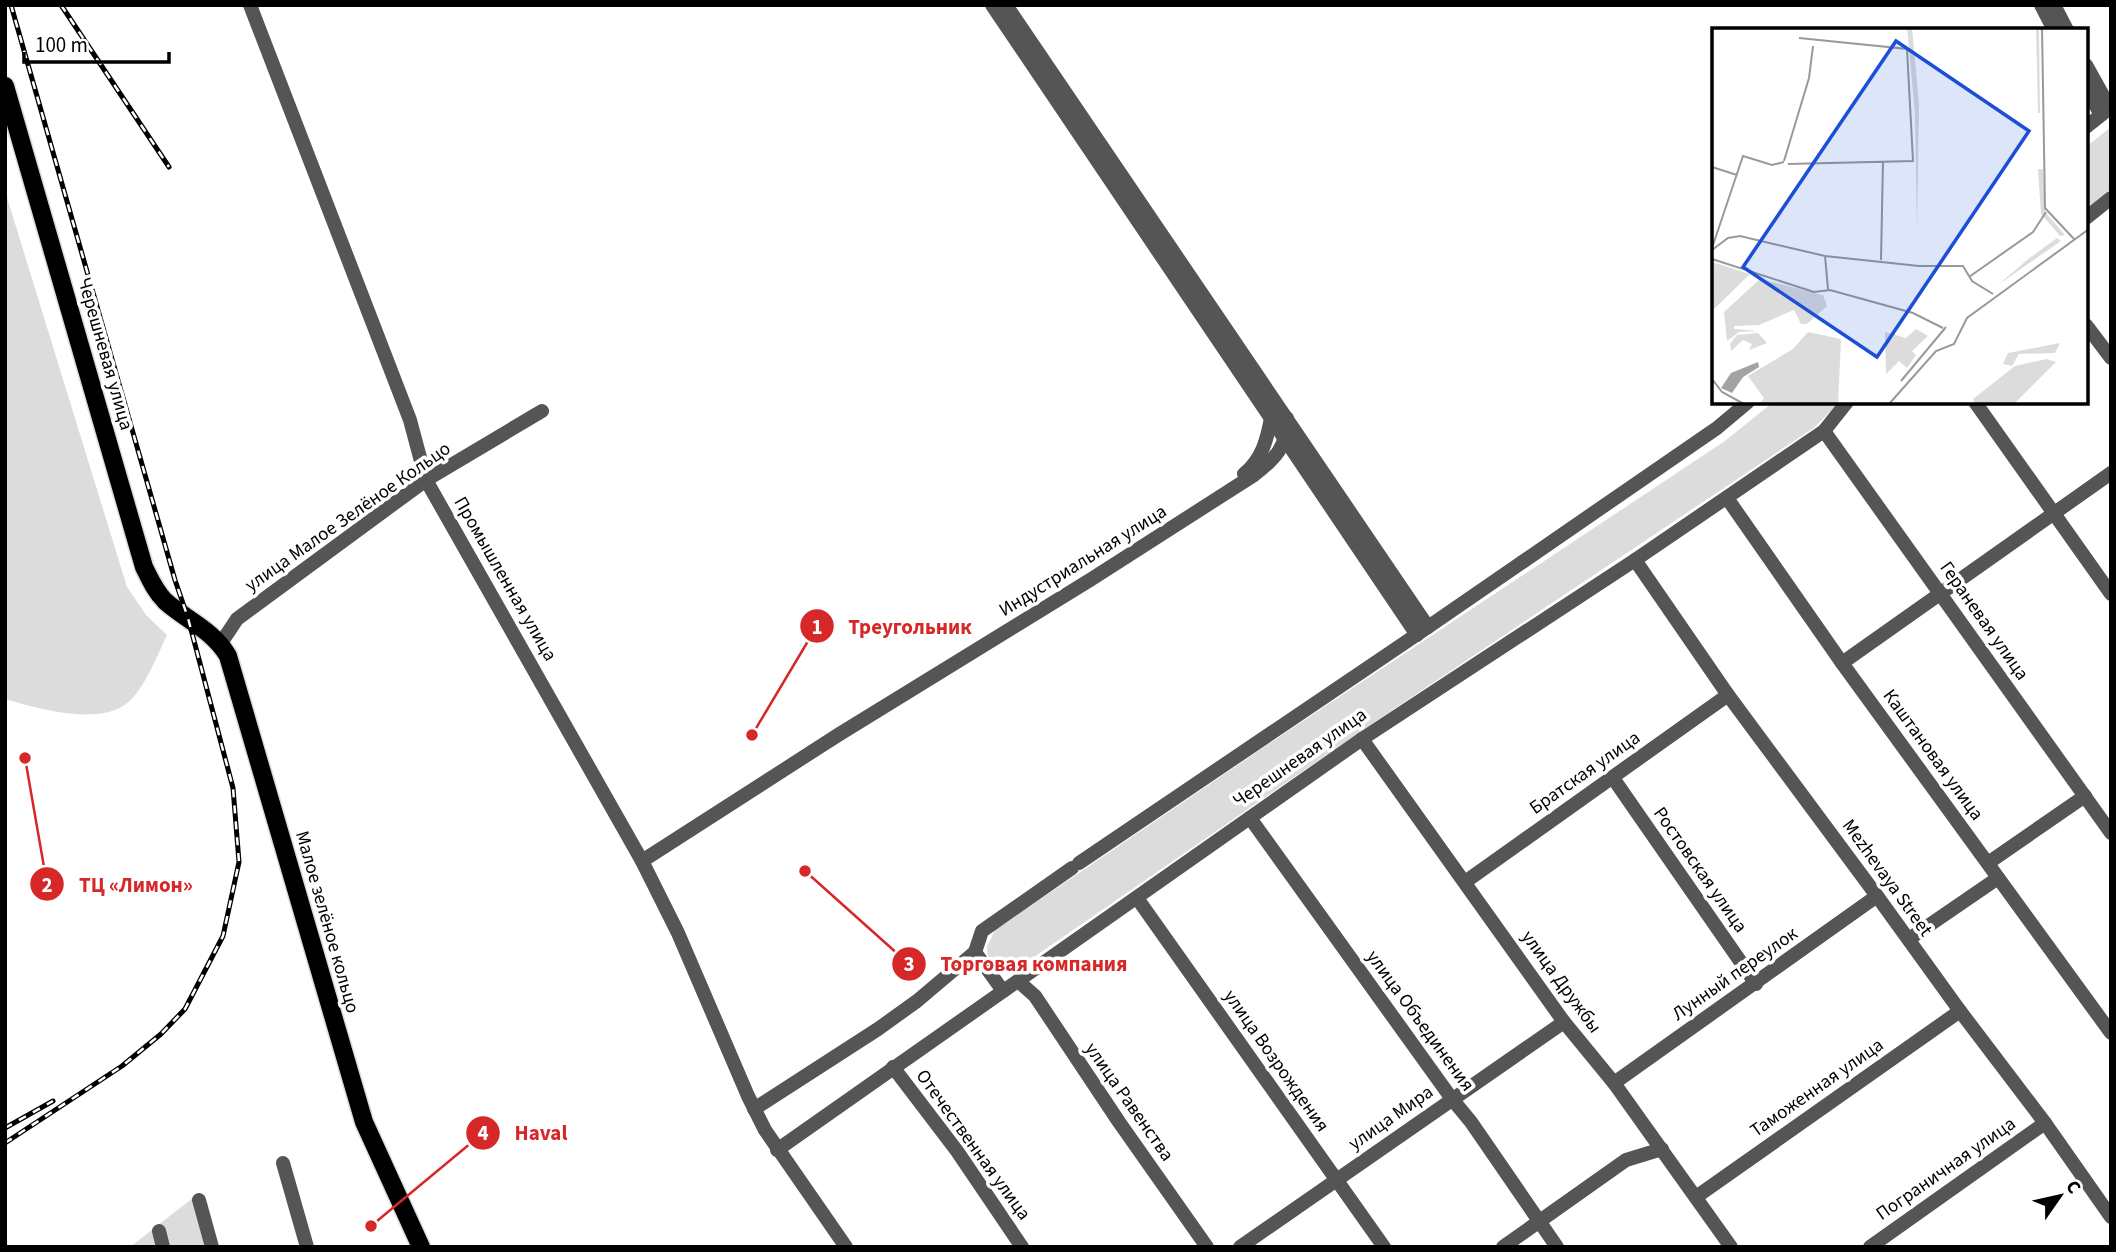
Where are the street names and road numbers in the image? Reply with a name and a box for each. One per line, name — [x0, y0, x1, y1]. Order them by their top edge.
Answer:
street label: Черешневая улица — [70, 274, 140, 434]
street label: улица Малое Зелёное Кольцо — [240, 435, 456, 599]
street label: Промышленная улица — [447, 492, 563, 666]
street label: Индустриальная улица — [994, 498, 1172, 624]
street label: Гераневая улица — [1933, 556, 2035, 686]
street label: Каштановая улица — [1876, 684, 1990, 826]
street label: Черешневая улица — [1228, 702, 1372, 814]
street label: Братская улица — [1524, 725, 1646, 821]
street label: Ростовская улица — [1646, 801, 1754, 939]
street label: Mezhevaya Street — [1835, 814, 1939, 943]
street label: Малое зелёное кольцо — [288, 828, 366, 1016]
street label: Лунный переулок — [1667, 920, 1804, 1028]
street label: улица Дружбы — [1514, 925, 1608, 1039]
street label: улица Объединения — [1359, 945, 1481, 1097]
street label: улица Возрождения — [1217, 984, 1335, 1138]
street label: Таможенная улица — [1745, 1032, 1889, 1144]
street label: улица Равенства — [1078, 1037, 1180, 1167]
street label: Отечественная улица — [909, 1064, 1037, 1226]
street label: улица Мира — [1343, 1079, 1439, 1157]
street label: Пограничная улица — [1871, 1111, 2021, 1227]

